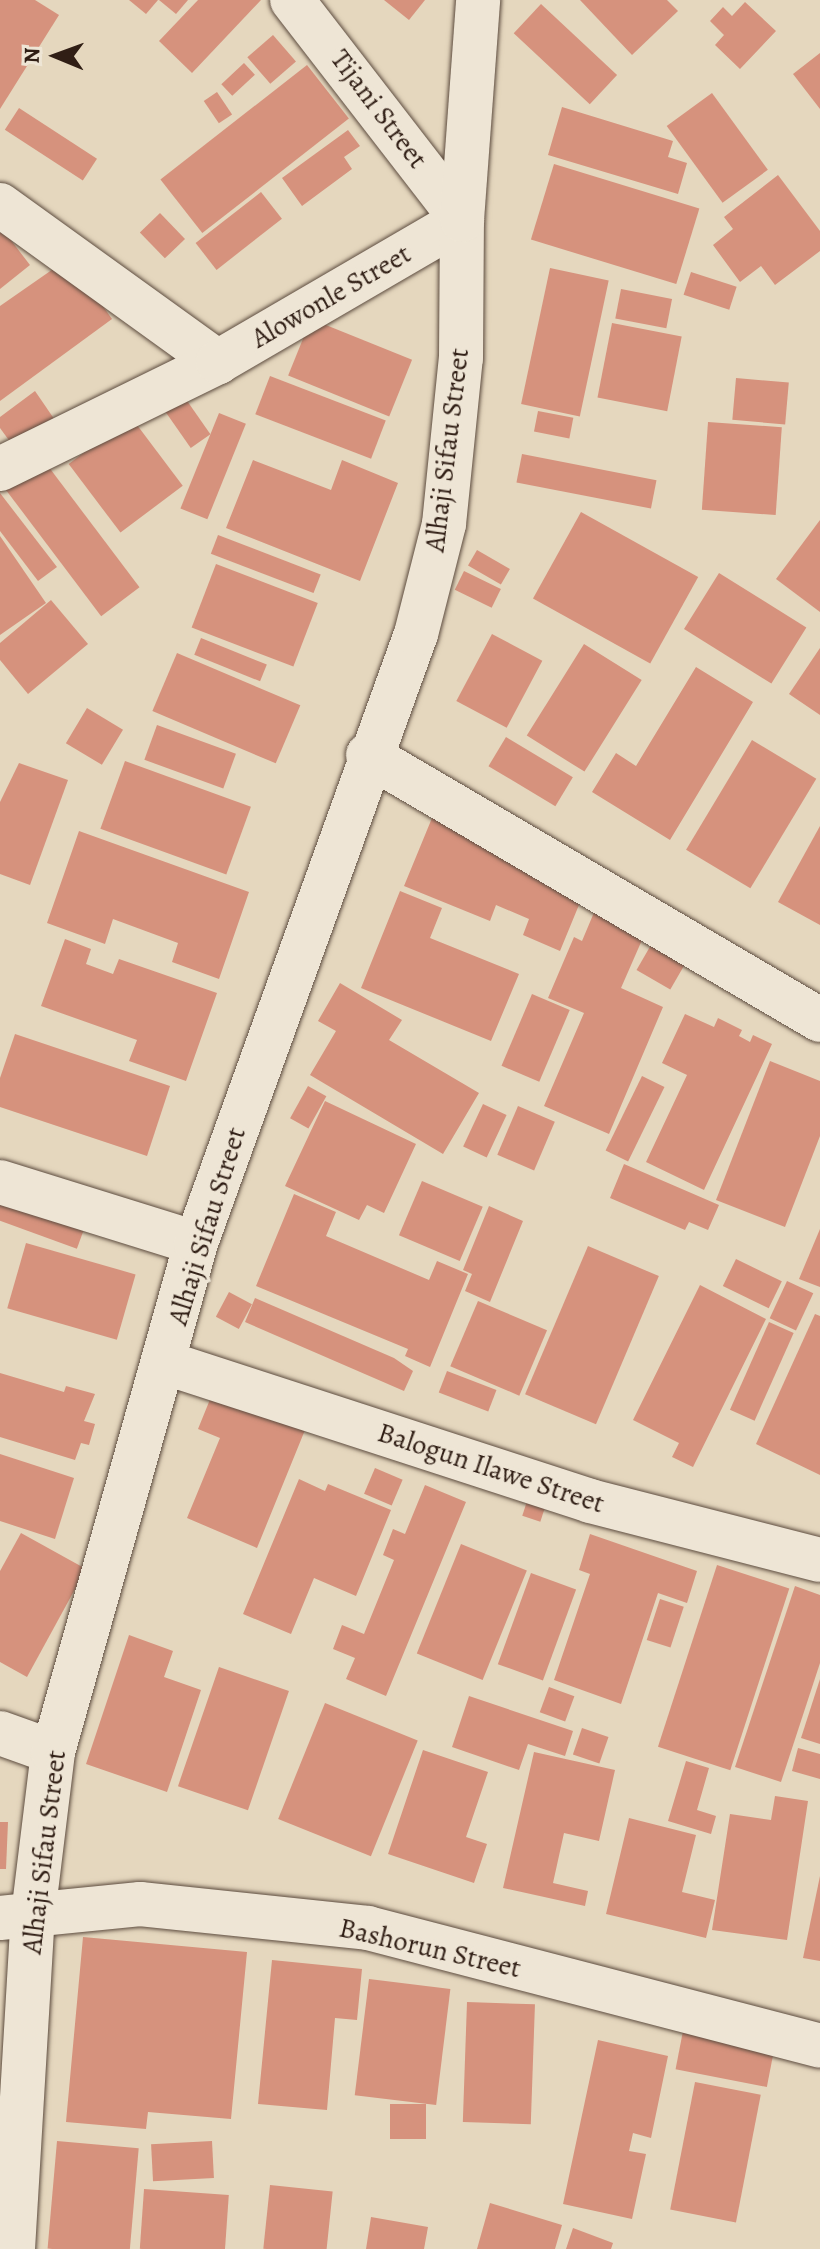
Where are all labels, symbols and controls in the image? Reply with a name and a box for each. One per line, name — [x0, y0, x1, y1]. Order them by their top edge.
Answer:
north arrow — [16, 16, 96, 96]
street label: Tijani Street — [323, 43, 435, 175]
text: N — [17, 47, 47, 64]
street label: Alowonle Street — [245, 237, 417, 355]
street label: Alhaji Sifau Street — [418, 346, 476, 554]
street label: Alhaji Sifau Street — [161, 1123, 253, 1329]
street label: Balogun Ilawe Street — [373, 1416, 609, 1520]
street label: Alhaji Sifau Street — [15, 1748, 73, 1956]
street label: Bashorun Street — [336, 1911, 524, 1985]

